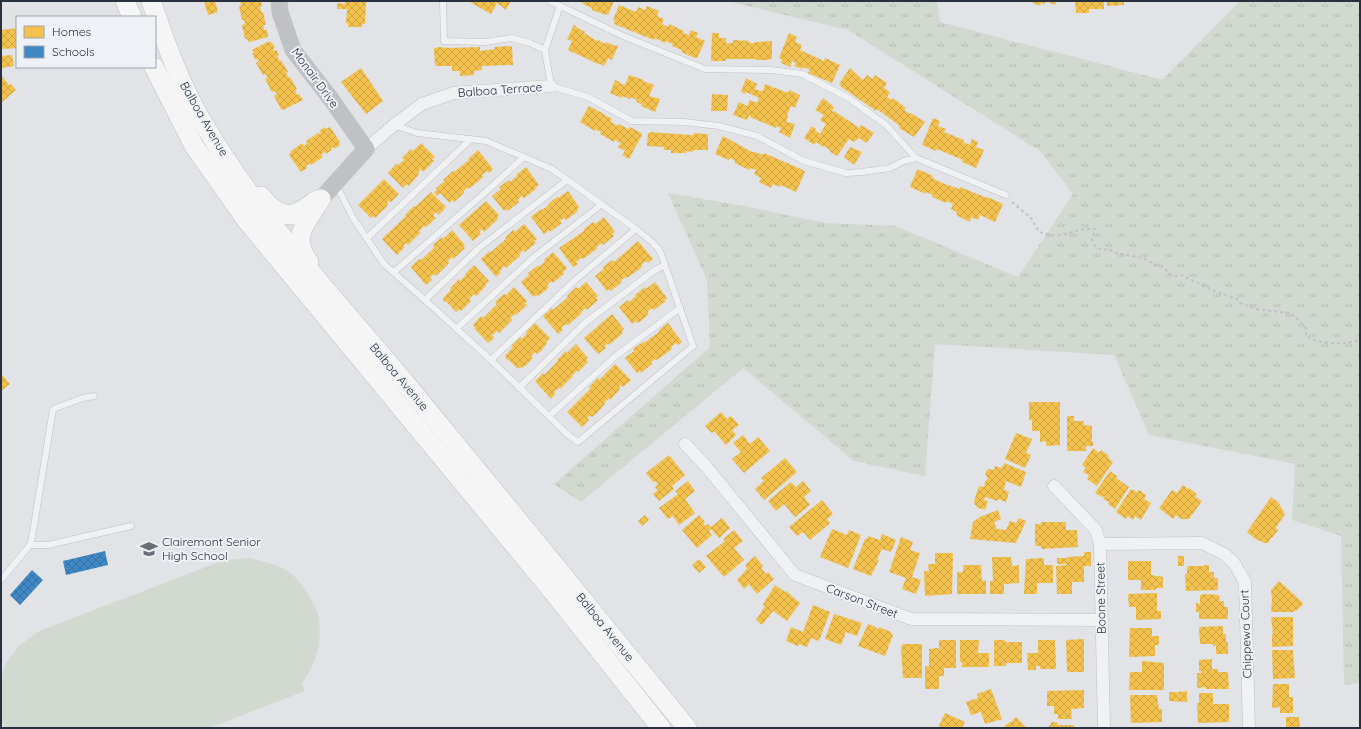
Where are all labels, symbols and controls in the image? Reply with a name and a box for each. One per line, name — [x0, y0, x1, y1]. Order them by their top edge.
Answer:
legend — [16, 16, 156, 68]
text: Homes — [52, 24, 92, 39]
text: Schools — [52, 44, 95, 59]
street label: Monair Drive — [289, 45, 342, 111]
street label: Balboa Avenue — [177, 79, 232, 159]
street label: Balboa Terrace — [457, 79, 543, 100]
street label: Balboa Avenue — [367, 340, 432, 414]
place label: Clairemont Senior High School — [162, 534, 261, 563]
school or university icon: Clairemont Senior High School — [139, 539, 159, 559]
street label: Boone Street — [1092, 562, 1109, 634]
street label: Carson Street — [824, 580, 900, 621]
street label: Balboa Avenue — [573, 589, 638, 664]
street label: Chippewa Court — [1236, 589, 1255, 679]

